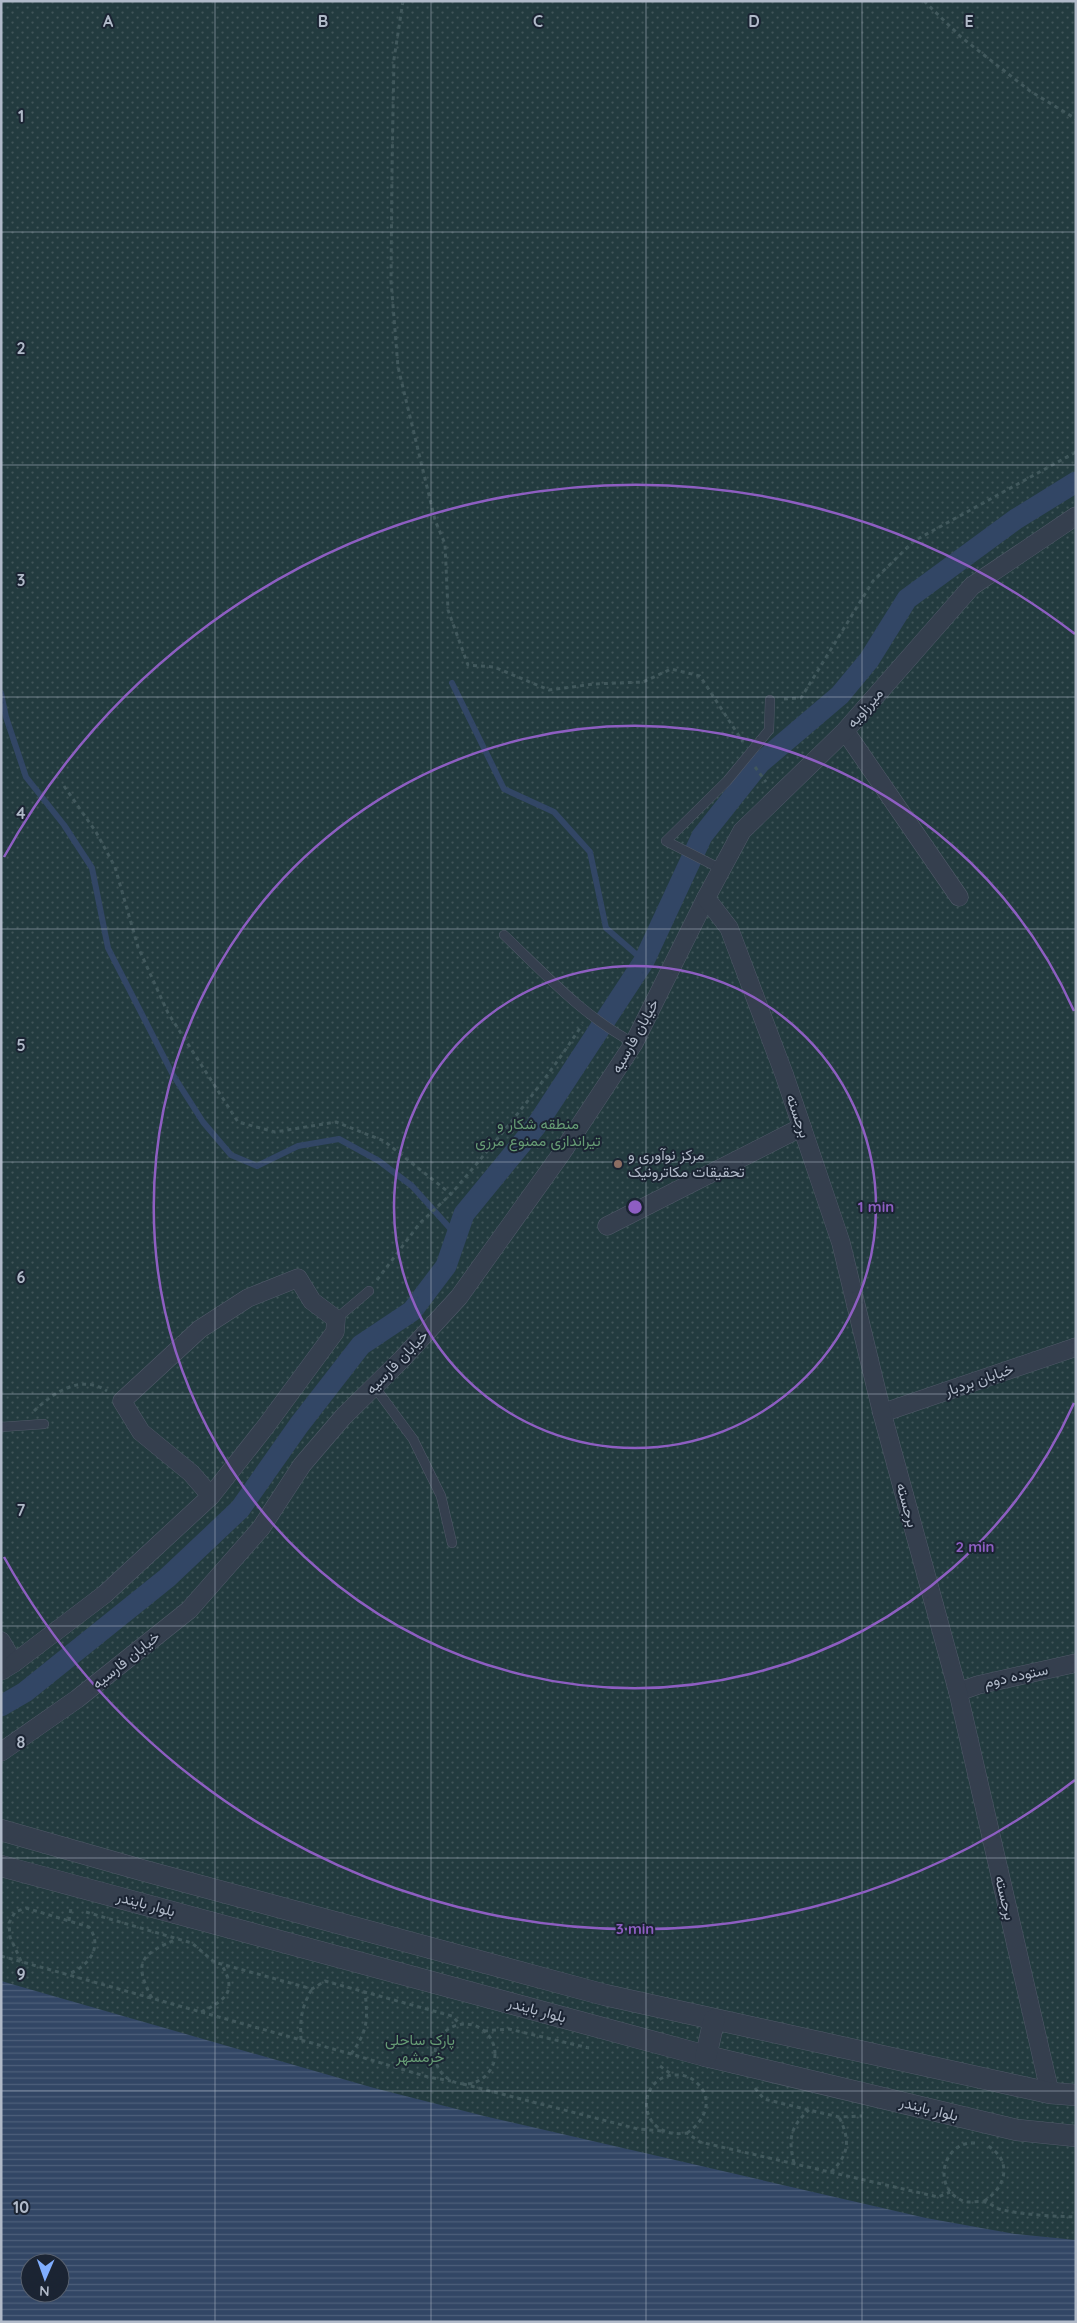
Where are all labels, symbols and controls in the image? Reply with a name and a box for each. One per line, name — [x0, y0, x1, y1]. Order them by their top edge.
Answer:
text: A — [103, 11, 114, 31]
text: B — [318, 11, 328, 31]
text: C — [533, 11, 543, 31]
text: D — [748, 11, 760, 31]
text: E — [964, 11, 974, 31]
text: 1 — [18, 106, 24, 126]
text: 2 — [16, 338, 26, 358]
text: 3 — [17, 570, 25, 590]
street label: میرزاویه — [842, 684, 887, 731]
text: 4 — [16, 803, 26, 823]
street label: خیابان فارسیه — [606, 995, 663, 1076]
text: 5 — [16, 1035, 26, 1055]
street label: برجسته — [782, 1091, 815, 1140]
park label: منطقه شکار و تیراندازی ممنوع مرزی — [475, 1114, 601, 1152]
place label: مرکز نوآوری و تحقیقات مکاترونیک — [628, 1145, 745, 1181]
marker: مرکز نوآوری و تحقیقات مکاترونیک — [612, 1158, 624, 1170]
text: 1 min — [858, 1197, 894, 1216]
centre of rings — [626, 1198, 644, 1216]
text: 6 — [17, 1267, 26, 1287]
street label: خیابان فارسیه — [361, 1326, 432, 1398]
street label: خیابان بردبار — [941, 1359, 1016, 1401]
street label: برجسته — [892, 1481, 923, 1529]
text: 7 — [17, 1500, 26, 1520]
text: 2 min — [955, 1537, 995, 1556]
street label: خیابان فارسیه — [88, 1626, 163, 1693]
street label: ستوده دوم — [982, 1659, 1050, 1693]
text: 8 — [17, 1732, 26, 1752]
street label: برجسته — [991, 1874, 1020, 1922]
street label: بلوار بایندر — [114, 1886, 177, 1920]
text: 3 min — [616, 1919, 654, 1938]
text: 9 — [16, 1964, 26, 1984]
street label: بلوار بایندر — [505, 1992, 568, 2026]
park label: پارک ساحلی خرمشهر — [385, 2030, 455, 2066]
street label: بلوار بایندر — [897, 2092, 960, 2125]
text: 10 — [13, 2197, 29, 2217]
north arrow — [20, 2253, 70, 2303]
text: N — [39, 2282, 50, 2300]

